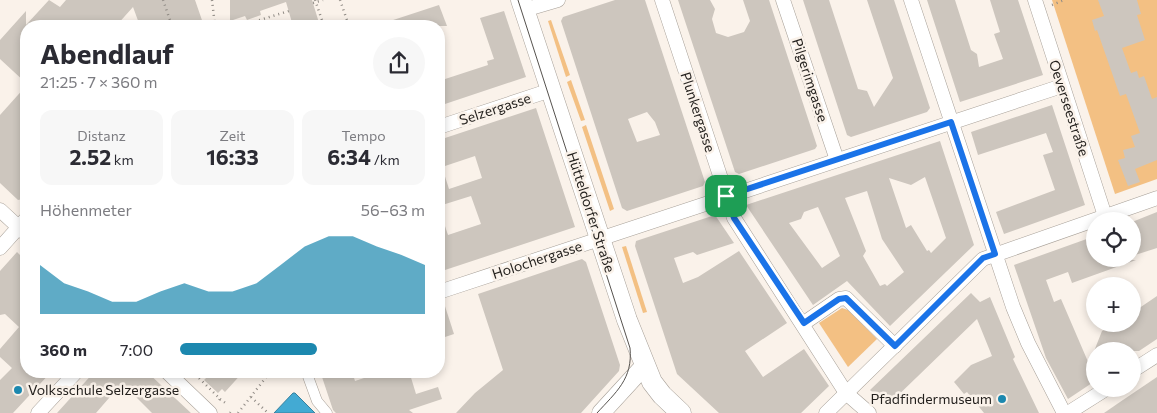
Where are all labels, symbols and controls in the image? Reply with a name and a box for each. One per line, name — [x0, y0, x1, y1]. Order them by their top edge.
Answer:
text: Abendlauf — [40, 36, 174, 70]
street label: Pilgerimgasse — [789, 36, 832, 124]
button: share — [373, 37, 425, 89]
street label: Oeverseestraße — [1046, 58, 1093, 158]
street label: Plunkergasse — [678, 70, 719, 154]
text: 21:25 · 7 × 360 m — [40, 72, 157, 91]
street label: Selzergasse — [457, 89, 533, 128]
text: Distanz — [77, 127, 126, 144]
text: Zeit — [219, 127, 246, 144]
text: Tempo — [341, 127, 386, 144]
text: 2.52 — [69, 144, 111, 169]
text: 16:33 — [206, 144, 259, 169]
text: 6:34 — [327, 144, 371, 169]
street label: Hütteldorfer Straße — [564, 149, 619, 274]
text: km — [111, 151, 134, 168]
text: /km — [371, 151, 400, 168]
pin — [705, 175, 747, 217]
icon: arrive — [712, 182, 740, 210]
text: Höhenmeter — [40, 200, 132, 219]
text: 56–63 m — [361, 200, 425, 219]
map controls — [1086, 212, 1141, 397]
button: locate — [1086, 212, 1141, 267]
street label: Holochergasse — [490, 237, 584, 282]
button: + — [1086, 277, 1141, 332]
text: 360 m — [40, 340, 87, 359]
text: 7:00 — [120, 340, 153, 359]
button: − — [1086, 342, 1141, 397]
place label: Volksschule Selzergasse — [28, 381, 179, 398]
marker: Volksschule Selzergasse — [12, 384, 24, 396]
place label: Pfadfindermuseum — [870, 390, 992, 407]
marker: Pfadfindermuseum — [996, 393, 1008, 405]

